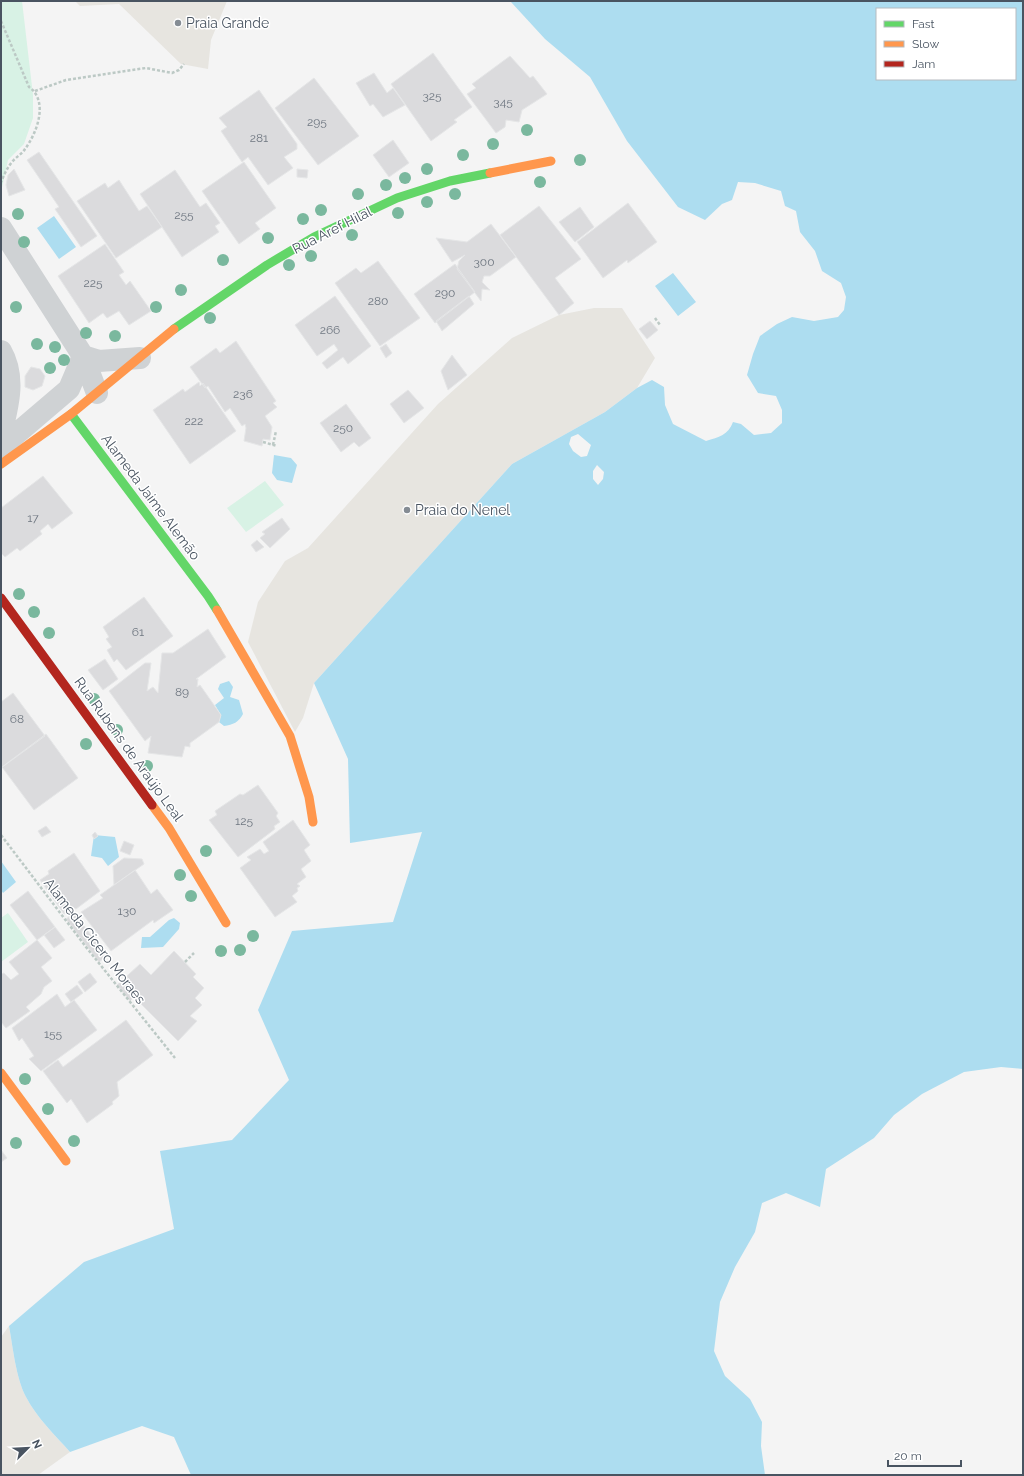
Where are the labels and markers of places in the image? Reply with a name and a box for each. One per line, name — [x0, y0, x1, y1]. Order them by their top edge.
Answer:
place label: Praia Grande — [186, 15, 269, 31]
marker: Praia Grande — [173, 18, 183, 28]
place label: Praia do Nenel — [415, 502, 510, 518]
marker: Praia do Nenel — [402, 505, 412, 515]

